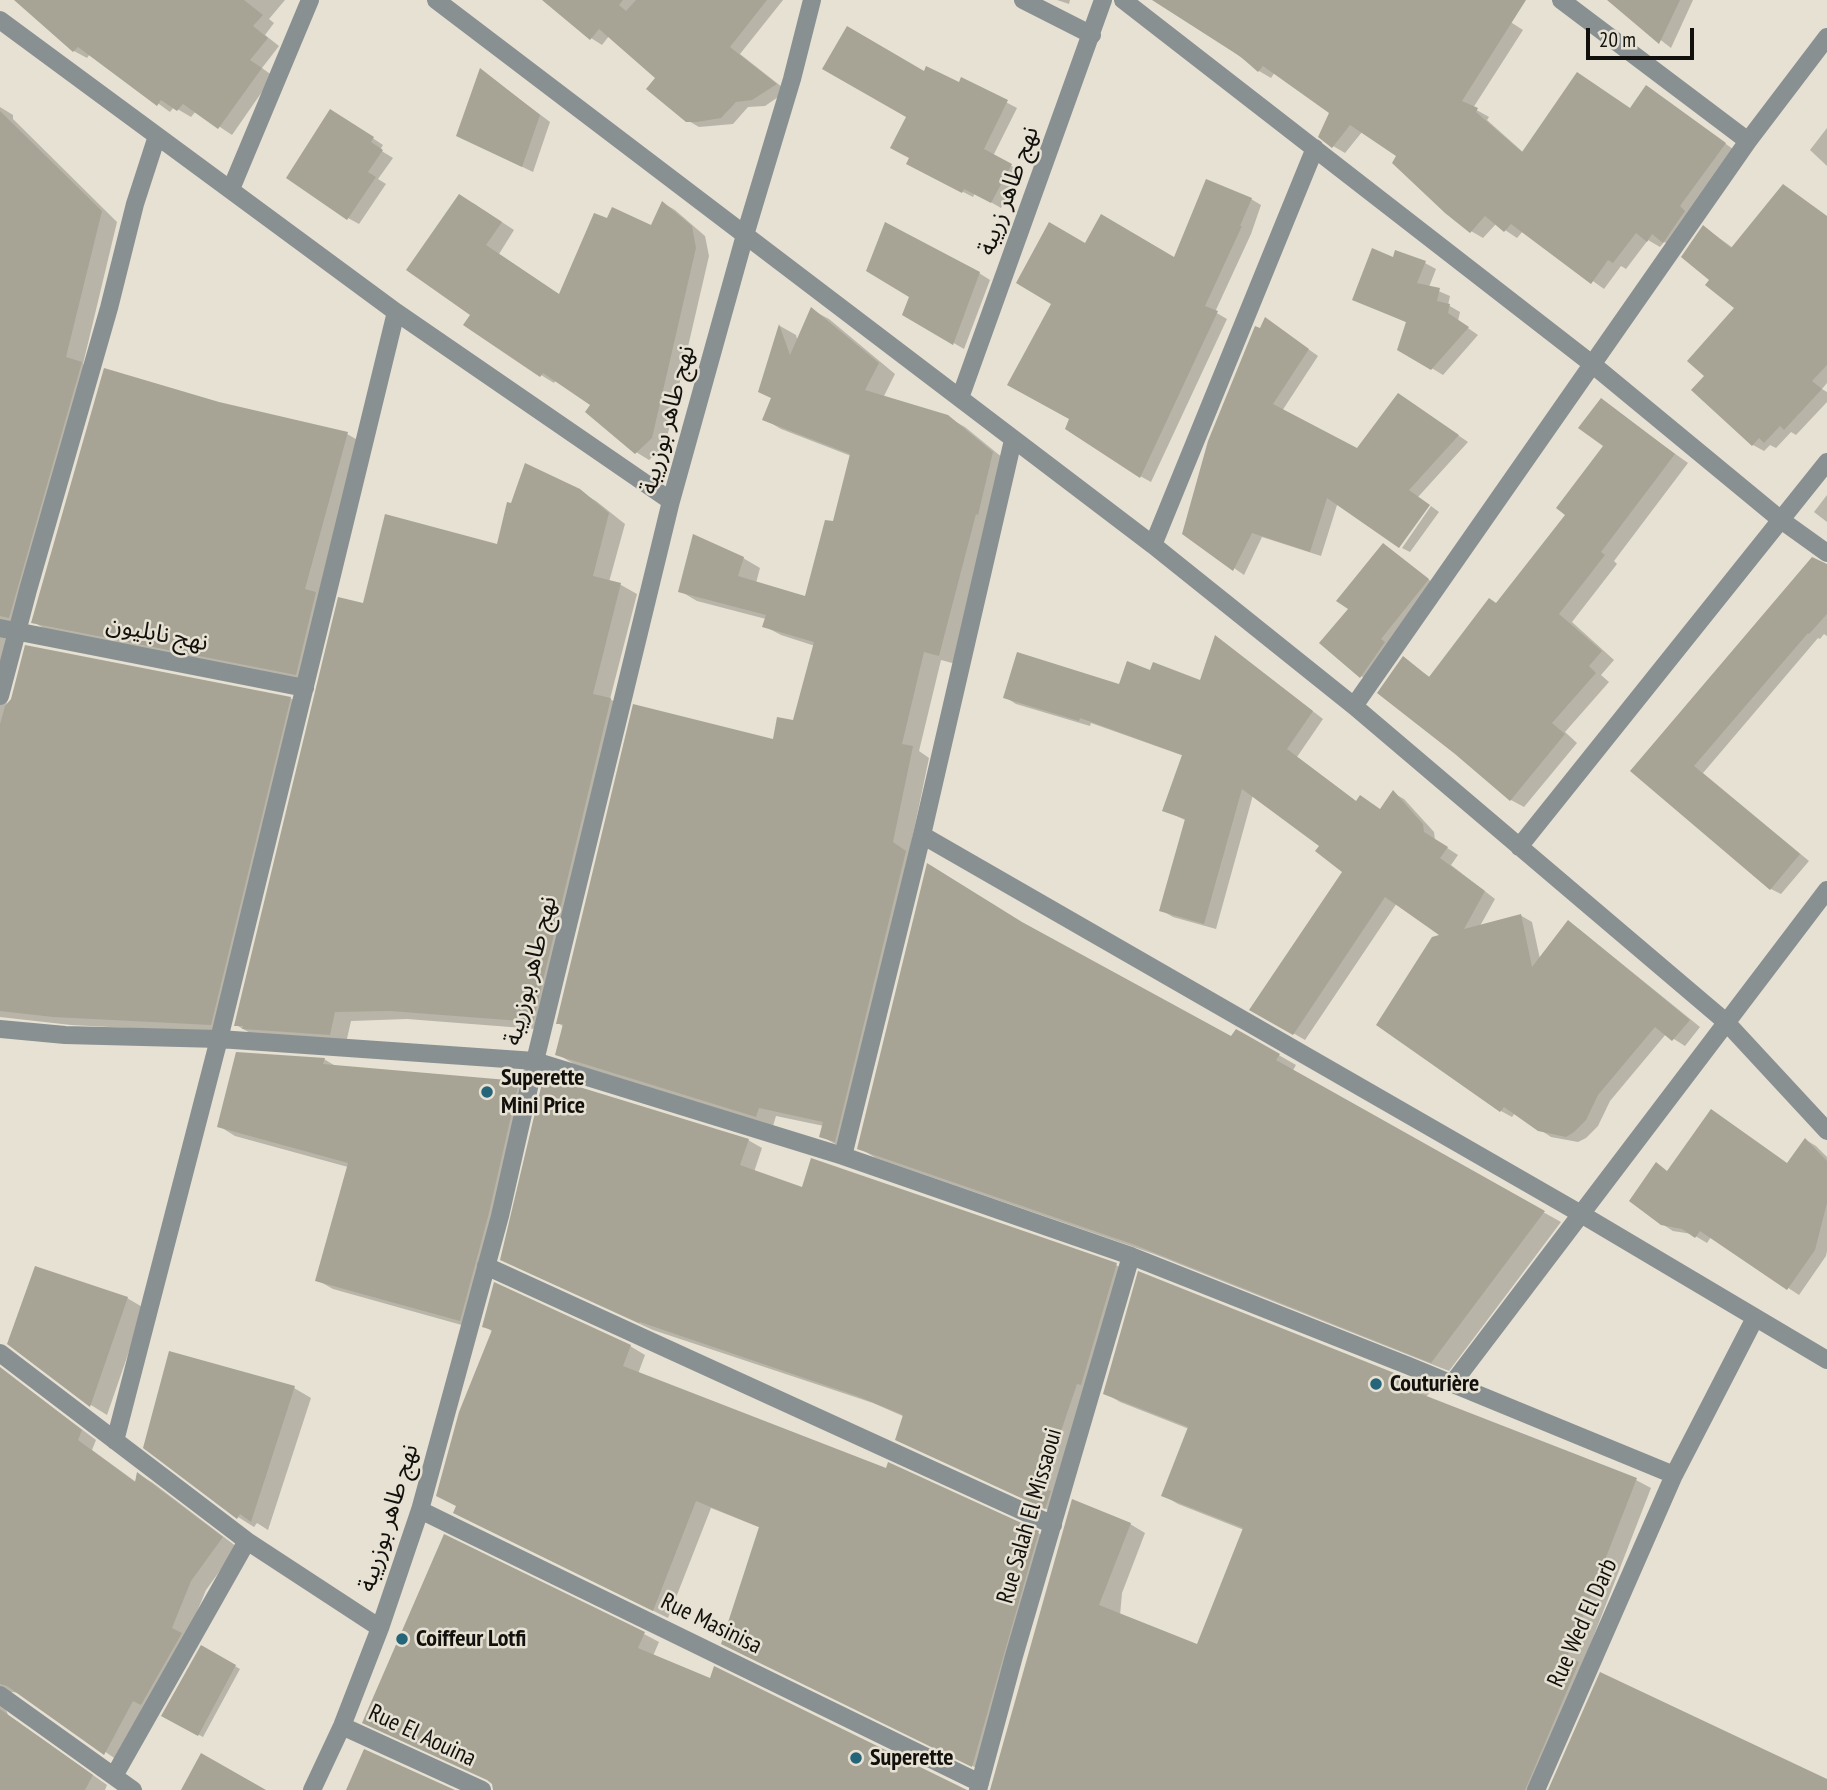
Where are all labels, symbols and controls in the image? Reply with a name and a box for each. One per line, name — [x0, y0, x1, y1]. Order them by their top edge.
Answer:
scale bar — [1589, 14, 1698, 58]
text: 20 m — [1599, 26, 1636, 53]
street label: نهج طاهر زريبة — [972, 123, 1046, 259]
street label: نهج طاهر بوزريبة — [634, 343, 702, 497]
street label: نهج نابليون — [104, 610, 210, 658]
street label: نهج طاهر بوزريبة — [499, 893, 563, 1049]
place label: Superette Mini Price — [501, 1064, 585, 1120]
marker: Superette Mini Price — [479, 1084, 495, 1100]
place label: Couturière — [1390, 1370, 1479, 1398]
marker: Couturière — [1368, 1376, 1384, 1392]
street label: Rue Salah El Missaoui — [991, 1425, 1069, 1607]
street label: نهج طاهر بوزريبة — [353, 1441, 425, 1595]
street label: Rue Wed El Darb — [1542, 1554, 1624, 1692]
street label: Rue Masinisa — [656, 1587, 766, 1661]
place label: Coiffeur Lotfi — [416, 1625, 526, 1653]
marker: Coiffeur Lotfi — [394, 1631, 410, 1647]
street label: Rue El Aouina — [364, 1699, 480, 1773]
place label: Superette — [870, 1744, 954, 1772]
marker: Superette — [848, 1750, 864, 1766]

